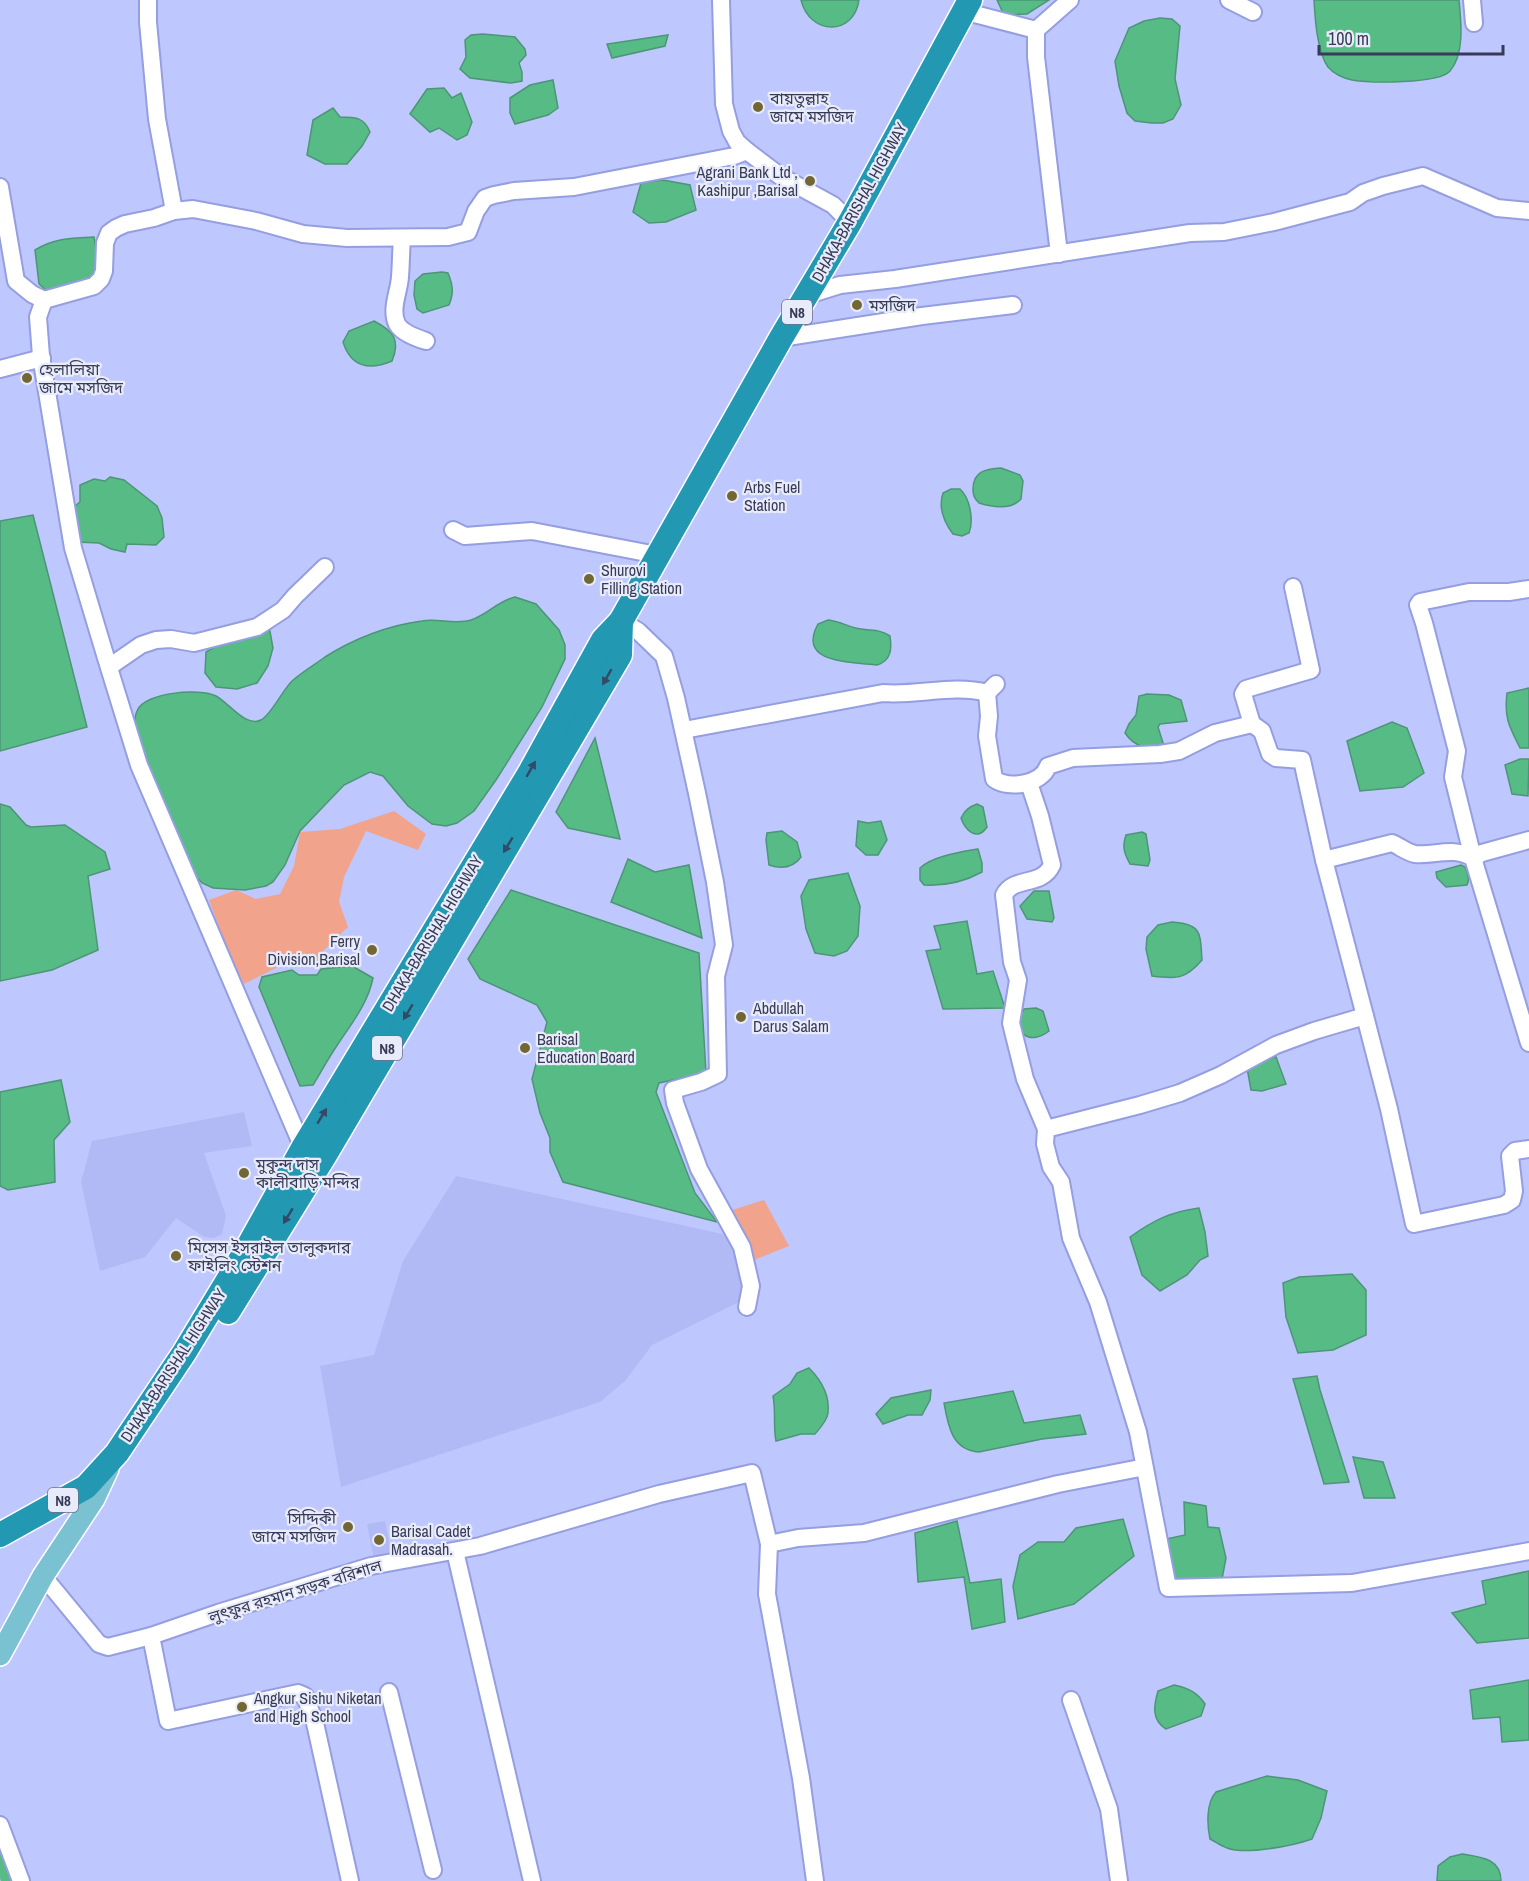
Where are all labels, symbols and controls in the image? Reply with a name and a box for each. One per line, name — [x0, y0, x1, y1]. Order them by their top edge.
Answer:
scale bar — [1319, 18, 1504, 56]
text: 100 m — [1328, 26, 1369, 51]
place label: বায়তুল্লাহ জামে মসজিদ — [769, 87, 855, 127]
marker: বায়তুল্লাহ জামে মসজিদ — [751, 100, 765, 114]
street label: DHAKA-BARISHAL HIGHWAY — [806, 118, 912, 286]
place label: Agrani Bank Ltd , Kashipur ,Barisal — [696, 161, 798, 201]
marker: Agrani Bank Ltd , Kashipur ,Barisal — [803, 174, 817, 188]
place label: মসজিদ — [868, 294, 917, 316]
marker: মসজিদ — [850, 298, 864, 312]
road number: N8 — [782, 300, 812, 324]
place label: হেলালিয়া জামে মসজিদ — [38, 358, 124, 398]
marker: হেলালিয়া জামে মসজিদ — [20, 371, 34, 385]
place label: Arbs Fuel Station — [743, 476, 800, 516]
marker: Arbs Fuel Station — [725, 489, 739, 503]
place label: Shurovi Filling Station — [601, 559, 682, 599]
marker: Shurovi Filling Station — [582, 572, 596, 586]
one-way arrow — [602, 668, 612, 685]
one-way arrow — [526, 760, 536, 777]
one-way arrow — [503, 837, 514, 853]
street label: DHAKA-BARISHAL HIGHWAY — [377, 850, 488, 1015]
place label: Ferry Division,Barisal — [267, 930, 360, 970]
marker: Ferry Division,Barisal — [365, 943, 379, 957]
place label: Abdullah Darus Salam — [752, 997, 829, 1037]
one-way arrow — [403, 1004, 414, 1020]
marker: Abdullah Darus Salam — [734, 1010, 748, 1024]
place label: Barisal Education Board — [537, 1028, 635, 1068]
road number: N8 — [372, 1036, 402, 1060]
marker: Barisal Education Board — [518, 1041, 532, 1055]
one-way arrow — [317, 1108, 328, 1124]
place label: মুকুন্দ দাস কালীবাড়ি মন্দির — [255, 1153, 360, 1193]
marker: মুকুন্দ দাস কালীবাড়ি মন্দির — [237, 1166, 251, 1180]
one-way arrow — [282, 1208, 293, 1224]
place label: মিসেস ইসরাইল তালুকদার ফাইলিং স্টেশন — [187, 1236, 351, 1276]
marker: মিসেস ইসরাইল তালুকদার ফাইলিং স্টেশন — [169, 1249, 183, 1263]
street label: DHAKA-BARISHAL HIGHWAY — [115, 1284, 231, 1446]
road number: N8 — [48, 1488, 78, 1512]
place label: সিদ্দিকী জামে মসজিদ — [251, 1507, 337, 1547]
marker: সিদ্দিকী জামে মসজিদ — [341, 1520, 355, 1534]
place label: Barisal Cadet Madrasah. — [391, 1520, 471, 1560]
marker: Barisal Cadet Madrasah. — [372, 1533, 386, 1547]
street label: লুৎফুর রহমান সড়ক বরিশাল — [205, 1554, 385, 1628]
place label: Angkur Sishu Niketan and High School — [253, 1687, 382, 1727]
marker: Angkur Sishu Niketan and High School — [235, 1700, 249, 1714]

